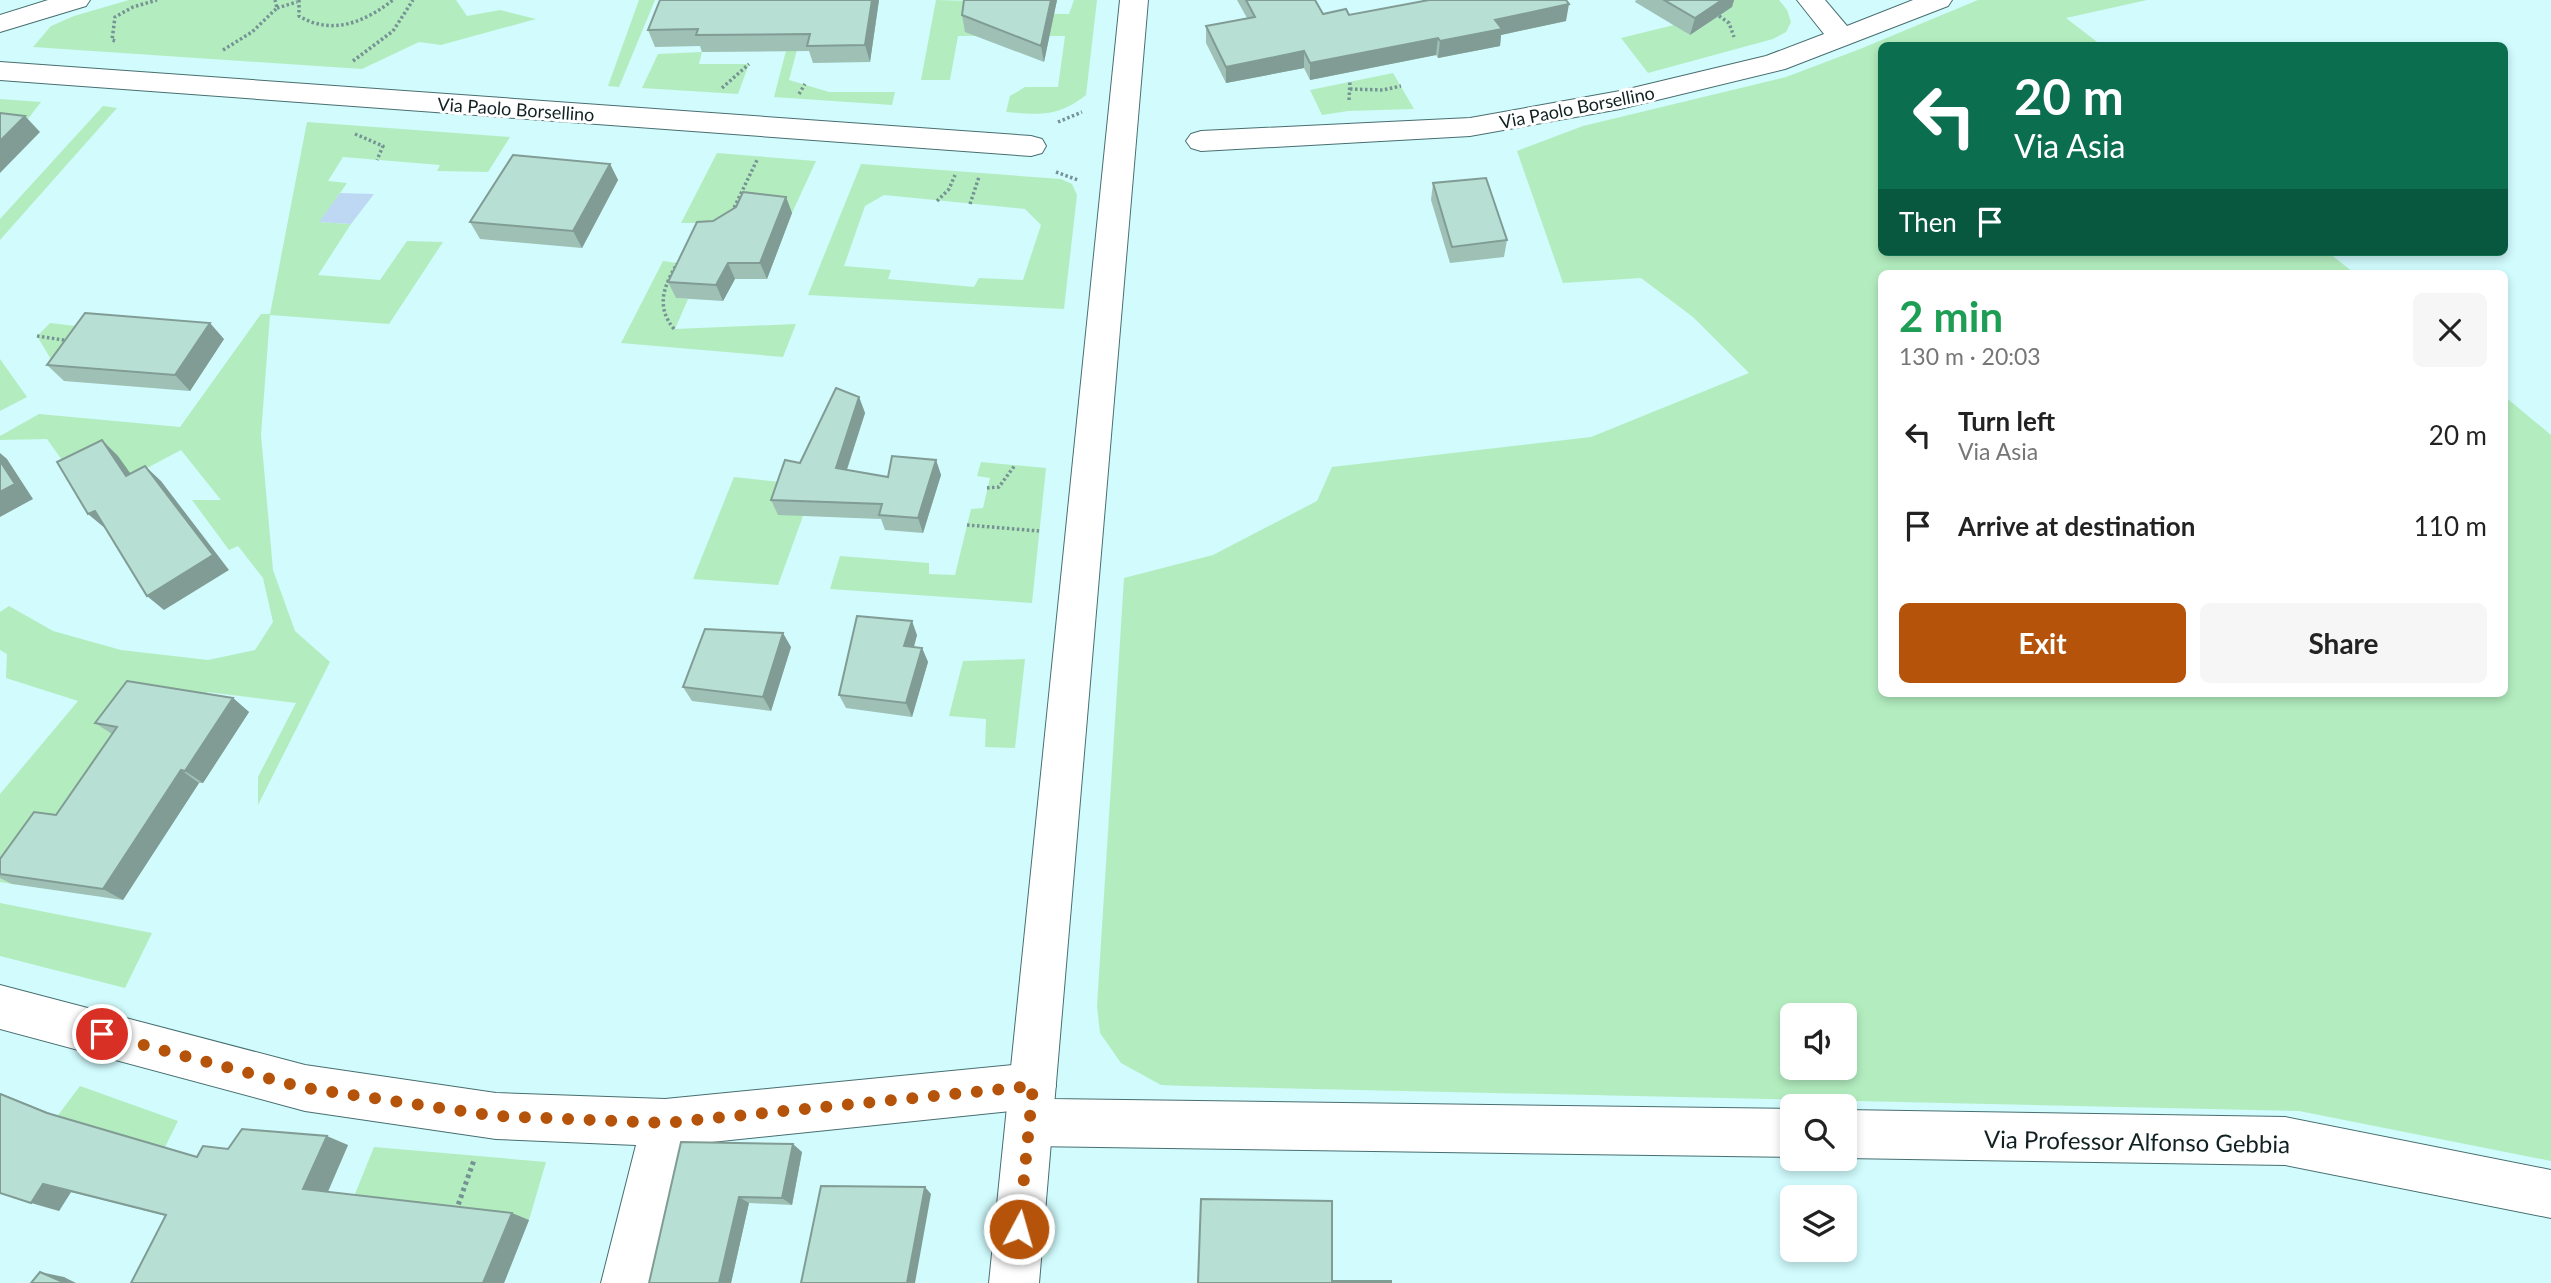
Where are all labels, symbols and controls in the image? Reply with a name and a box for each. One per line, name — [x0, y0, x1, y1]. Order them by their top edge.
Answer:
text: 20 m — [2014, 67, 2124, 125]
icon: left — [1899, 70, 1990, 161]
street label: Via Paolo Borsellino — [1498, 81, 1656, 133]
street label: Via Paolo Borsellino — [437, 93, 595, 125]
text: Via Asia — [2014, 126, 2125, 165]
icon: arrive — [1971, 203, 2009, 241]
text: Then — [1899, 206, 1957, 238]
text: 2 min — [1899, 291, 2003, 341]
button: close — [2413, 293, 2487, 367]
text: 130 m · 20:03 — [1899, 342, 2041, 370]
text: Turn left — [1958, 405, 2055, 437]
icon: left — [1899, 416, 1937, 454]
text: 20 m — [2429, 419, 2487, 451]
text: Via Asia — [1958, 437, 2038, 465]
icon: arrive — [1899, 507, 1937, 545]
text: Arrive at destination — [1958, 510, 2195, 542]
text: 110 m — [2414, 510, 2487, 542]
button: Exit — [1899, 603, 2186, 683]
button: Share — [2200, 603, 2487, 683]
map controls — [1780, 1003, 1857, 1262]
button: sound — [1780, 1003, 1857, 1080]
pin — [72, 1004, 132, 1064]
icon: arrive — [83, 1015, 121, 1053]
button: search — [1780, 1094, 1857, 1171]
street label: Via Professor Alfonso Gebbia — [1984, 1124, 2290, 1158]
button: layers — [1780, 1185, 1857, 1262]
position arrow — [982, 1192, 1056, 1266]

